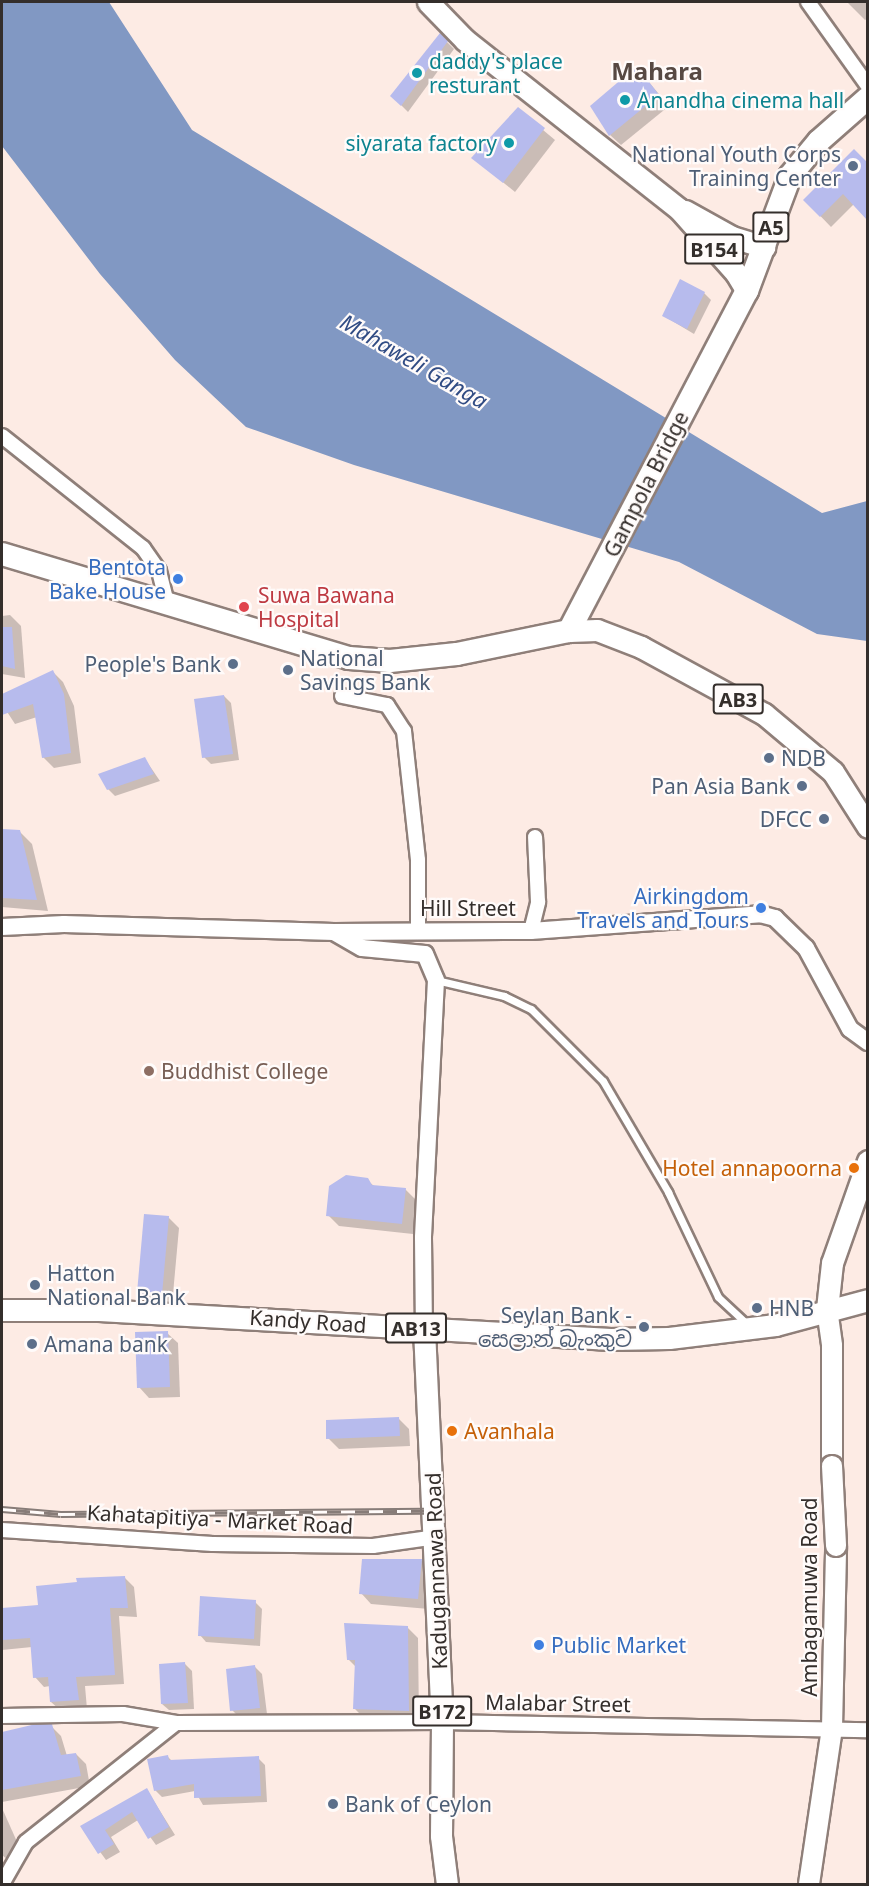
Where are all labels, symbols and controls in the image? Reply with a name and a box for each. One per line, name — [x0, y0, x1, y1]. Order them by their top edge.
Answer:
place label: daddy's place resturant — [429, 48, 563, 98]
district label: Mahara — [611, 57, 703, 85]
marker: daddy's place resturant — [410, 66, 424, 80]
place label: Anandha cinema hall — [637, 87, 844, 113]
marker: Anandha cinema hall — [618, 93, 632, 107]
place label: siyarata factory — [345, 130, 497, 156]
marker: siyarata factory — [502, 136, 516, 150]
place label: National Youth Corps Training Center — [632, 141, 841, 191]
marker: National Youth Corps Training Center — [846, 159, 860, 173]
road number: A5 — [752, 210, 790, 244]
road number: B154 — [684, 232, 744, 266]
water label: Mahaweli Ganga — [336, 308, 492, 414]
street label: Gampola Bridge — [598, 407, 694, 561]
place label: Bentota Bake House — [49, 554, 166, 604]
marker: Bentota Bake House — [171, 572, 185, 586]
place label: Suwa Bawana Hospital — [258, 582, 395, 632]
marker: Suwa Bawana Hospital — [235, 598, 253, 616]
place label: National Savings Bank — [300, 645, 430, 695]
place label: People's Bank — [85, 651, 221, 677]
marker: People's Bank — [226, 657, 240, 671]
marker: National Savings Bank — [281, 663, 295, 677]
road number: AB3 — [712, 682, 764, 716]
place label: NDB — [781, 745, 826, 771]
marker: NDB — [762, 751, 776, 765]
place label: Pan Asia Bank — [651, 773, 790, 799]
marker: Pan Asia Bank — [795, 779, 809, 793]
place label: DFCC — [760, 806, 812, 832]
marker: DFCC — [817, 812, 831, 826]
place label: Airkingdom Travels and Tours — [577, 883, 749, 933]
street label: Hill Street — [420, 895, 516, 921]
marker: Airkingdom Travels and Tours — [754, 901, 768, 915]
place label: Buddhist College — [161, 1058, 328, 1084]
marker: Buddhist College — [142, 1064, 156, 1078]
place label: Hotel annapoorna — [662, 1155, 842, 1181]
marker: Hotel annapoorna — [847, 1161, 861, 1175]
place label: Hatton National Bank — [47, 1260, 186, 1310]
marker: Hatton National Bank — [28, 1278, 42, 1292]
place label: HNB — [769, 1295, 814, 1321]
marker: HNB — [750, 1301, 764, 1315]
place label: Seylan Bank - සෙලාන් බැංකුව — [478, 1302, 632, 1352]
street label: Kandy Road — [249, 1304, 367, 1338]
road number: AB13 — [384, 1311, 448, 1345]
marker: Seylan Bank - සෙලාන් බැංකුව — [637, 1320, 651, 1334]
place label: Amana bank — [44, 1331, 168, 1357]
marker: Amana bank — [25, 1337, 39, 1351]
place label: Avanhala — [464, 1418, 555, 1444]
marker: Avanhala — [445, 1424, 459, 1438]
street label: Kadugannawa Road — [420, 1472, 452, 1670]
street label: Ambagamuwa Road — [796, 1497, 822, 1697]
street label: Kahatapitiya - Market Road — [86, 1499, 354, 1539]
place label: Public Market — [551, 1632, 686, 1658]
marker: Public Market — [532, 1638, 546, 1652]
street label: Malabar Street — [485, 1689, 631, 1717]
road number: B172 — [412, 1694, 472, 1728]
place label: Bank of Ceylon — [345, 1791, 492, 1817]
marker: Bank of Ceylon — [326, 1797, 340, 1811]

